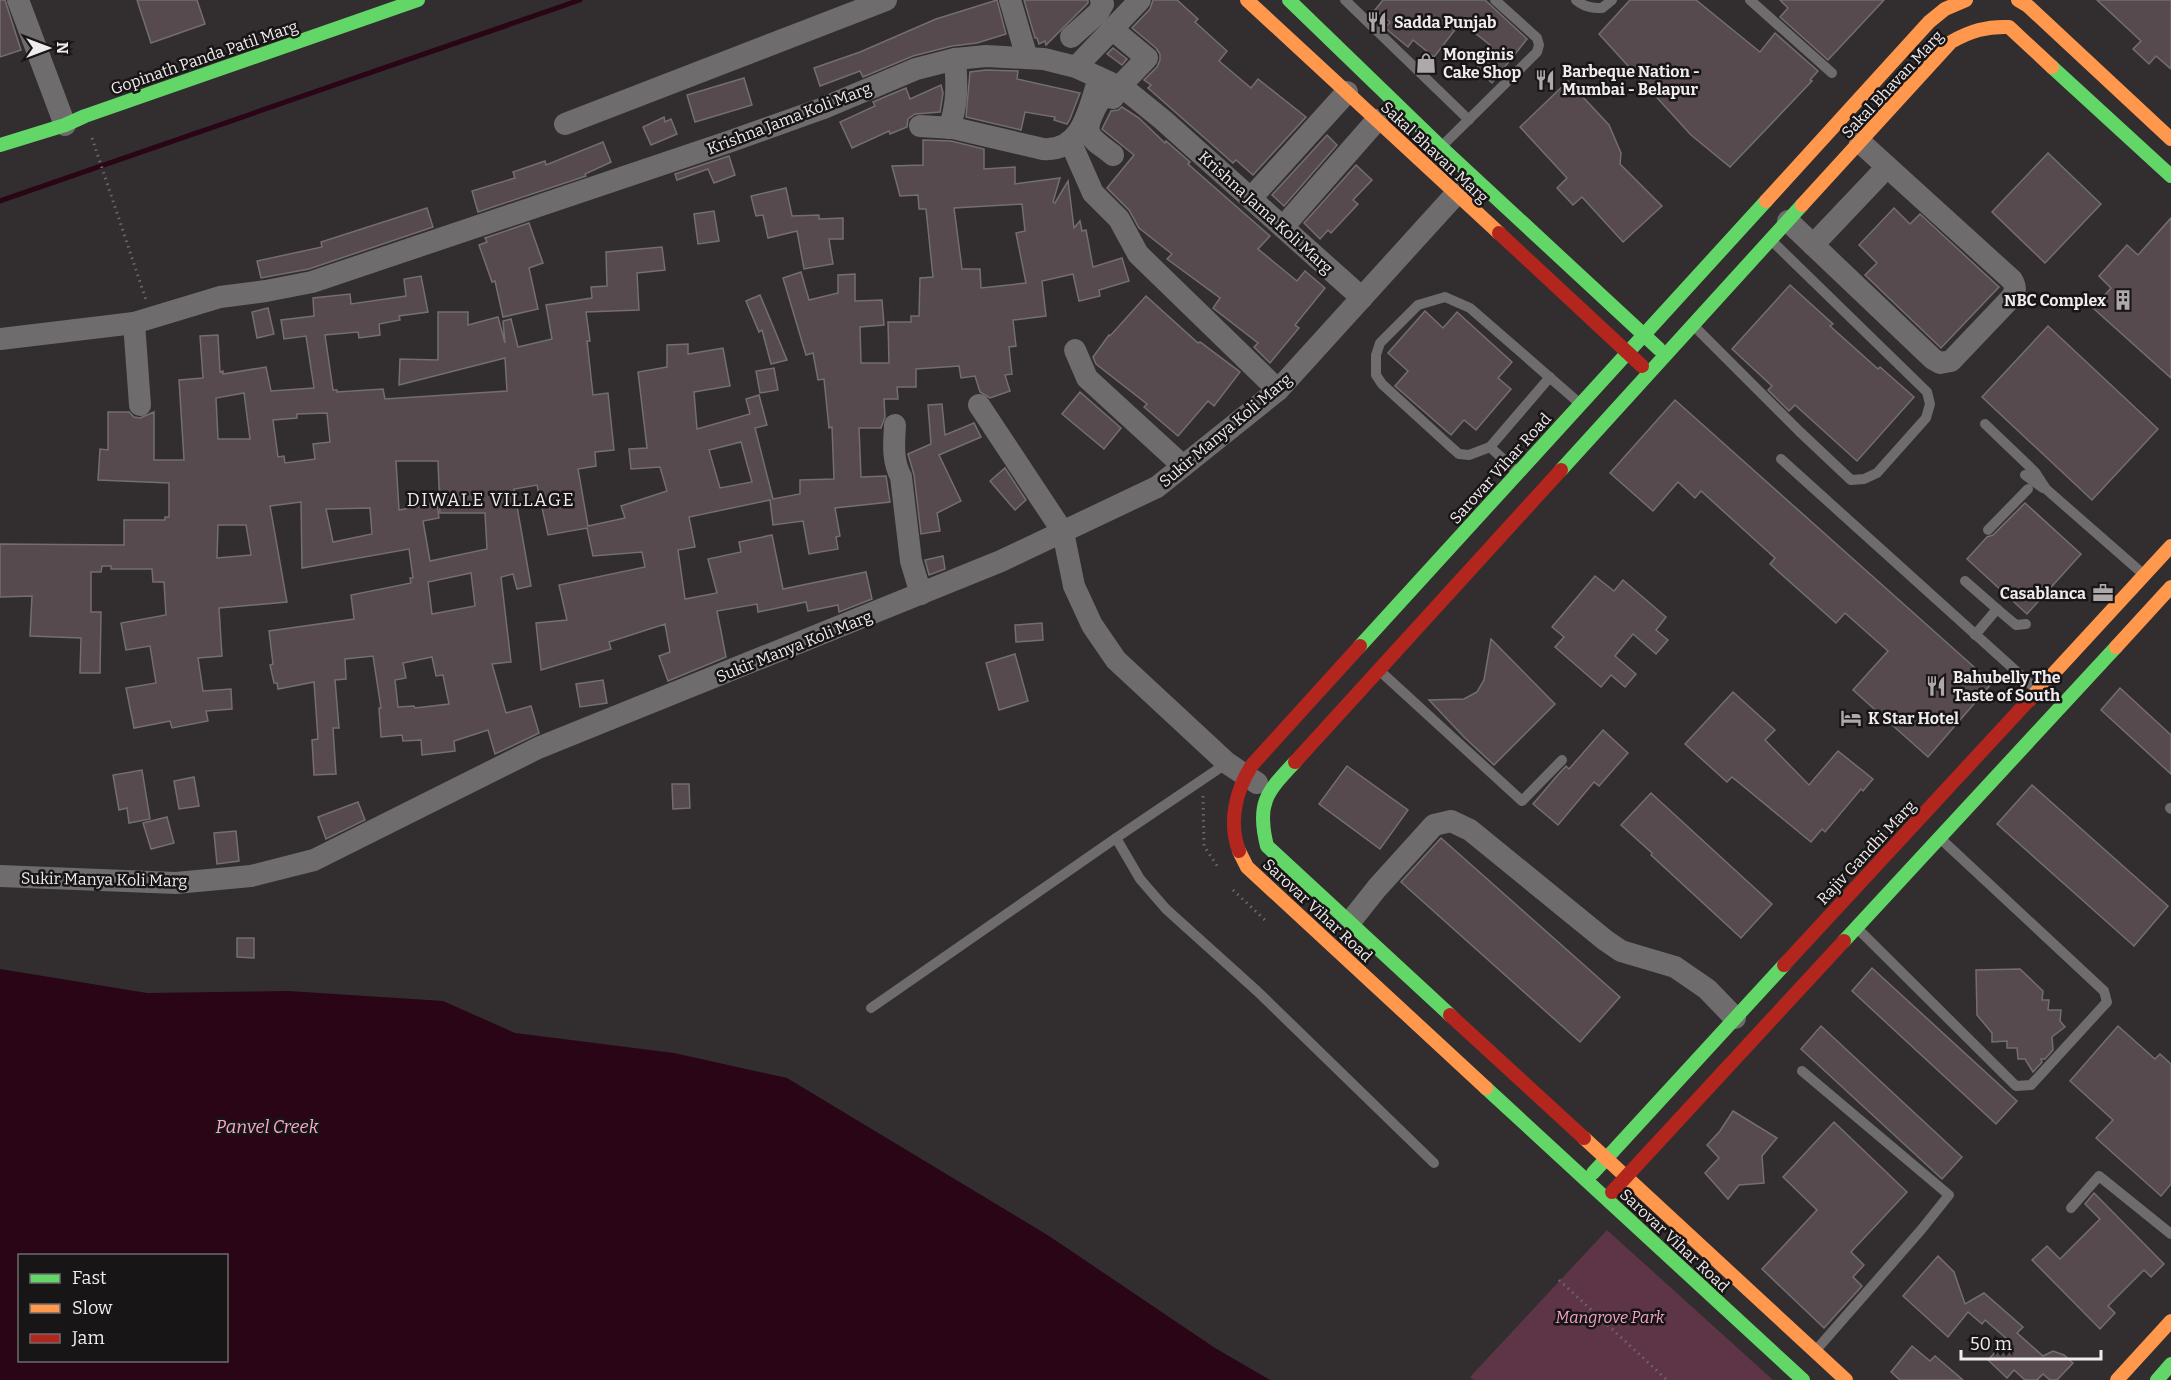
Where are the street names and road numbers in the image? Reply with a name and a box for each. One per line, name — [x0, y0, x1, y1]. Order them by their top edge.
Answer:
street label: Gopinath Panda Patil Marg — [108, 16, 300, 99]
street label: Sakal Bhavan Marg — [1838, 27, 1947, 142]
street label: Krishna Jama Koli Marg — [704, 78, 874, 159]
street label: Sakal Bhavan Marg — [1377, 98, 1492, 207]
street label: Krishna Jama Koli Marg — [1195, 147, 1337, 278]
street label: Sukir Manya Koli Marg — [1155, 370, 1295, 491]
street label: Sarovar Vihar Road — [1446, 409, 1555, 528]
street label: Sukir Manya Koli Marg — [713, 606, 875, 686]
street label: Rajiv Gandhi Marg — [1813, 796, 1920, 908]
street label: Sarovar Vihar Road — [1259, 855, 1377, 966]
street label: Sukir Manya Koli Marg — [21, 869, 187, 890]
street label: Sarovar Vihar Road — [1616, 1185, 1734, 1296]

